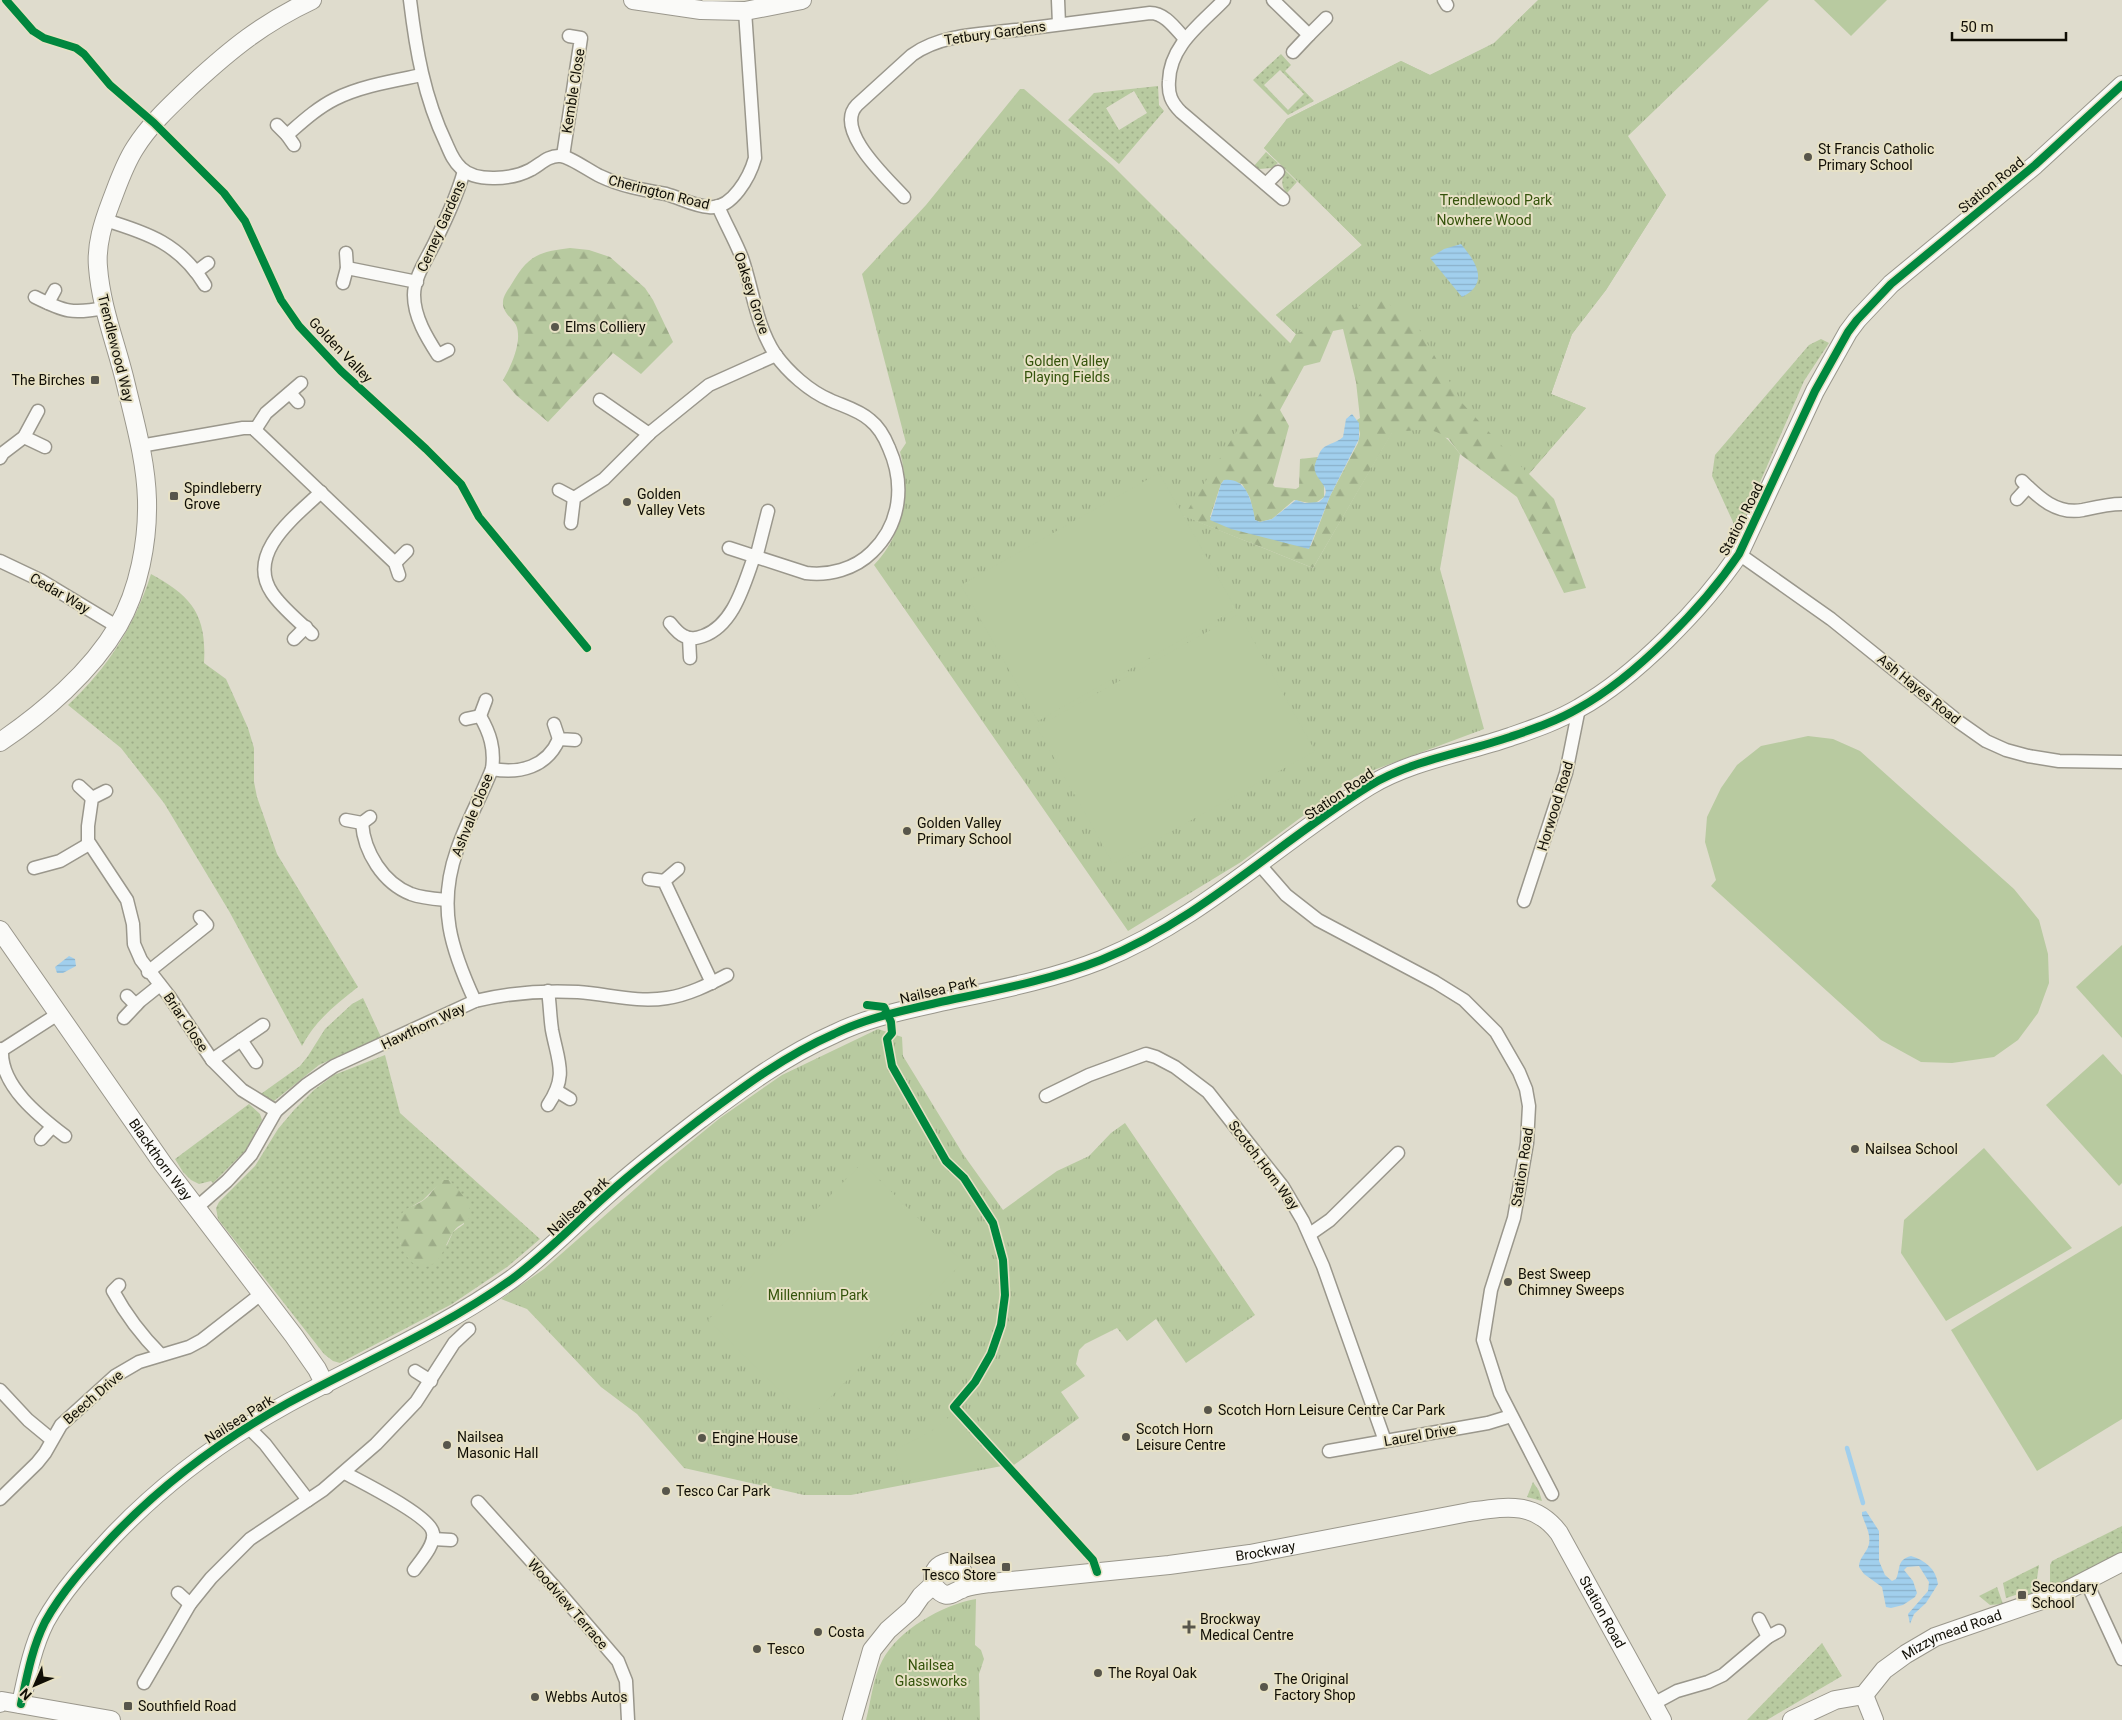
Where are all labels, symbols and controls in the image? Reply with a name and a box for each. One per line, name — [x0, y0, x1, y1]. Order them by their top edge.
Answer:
scale bar — [1952, 10, 2066, 42]
street label: Tetbury Gardens — [943, 18, 1047, 48]
text: 50 m — [1960, 18, 1994, 36]
street label: Kemble Close — [558, 47, 588, 135]
place label: St Francis Catholic Primary School — [1818, 141, 1934, 173]
marker: St Francis Catholic Primary School — [1802, 151, 1814, 163]
street label: Station Road — [1955, 154, 2027, 216]
street label: Cherington Road — [607, 172, 711, 212]
street label: Cerney Gardens — [414, 178, 468, 274]
park label: Trendlewood Park — [1440, 192, 1553, 208]
park label: Nowhere Wood — [1436, 212, 1532, 228]
street label: Oaksey Grove — [731, 250, 773, 336]
street label: Trendlewood Way — [95, 292, 137, 404]
street label: Golden Valley — [306, 314, 376, 386]
place label: Elms Colliery — [565, 319, 646, 335]
marker: Elms Colliery — [549, 321, 561, 333]
park label: Golden Valley Playing Fields — [1024, 353, 1110, 385]
place label: The Birches — [12, 372, 85, 388]
marker: The Birches — [89, 374, 101, 386]
place label: Spindleberry Grove — [184, 480, 262, 512]
street label: Station Road — [1716, 480, 1766, 558]
place label: Golden Valley Vets — [637, 486, 705, 518]
marker: Spindleberry Grove — [168, 490, 180, 502]
marker: Golden Valley Vets — [621, 496, 633, 508]
street label: Cedar Way — [27, 569, 93, 617]
street label: Ash Hayes Road — [1874, 651, 1964, 727]
street label: Horwood Road — [1534, 759, 1576, 853]
street label: Station Road — [1301, 765, 1377, 823]
street label: Ashvale Close — [448, 771, 496, 859]
place label: Golden Valley Primary School — [917, 815, 1012, 847]
marker: Golden Valley Primary School — [901, 825, 913, 837]
street label: Nailsea Park — [898, 973, 979, 1007]
street label: Briar Close — [160, 989, 212, 1055]
street label: Hawthorn Way — [379, 999, 468, 1052]
street label: Blackthorn Way — [126, 1115, 196, 1204]
street label: Scotch Horn Way — [1225, 1117, 1303, 1213]
street label: Station Road — [1508, 1126, 1536, 1208]
place label: Nailsea School — [1865, 1141, 1958, 1157]
marker: Nailsea School — [1849, 1143, 1861, 1155]
street label: Nailsea Park — [544, 1173, 613, 1239]
place label: Best Sweep Chimney Sweeps — [1518, 1266, 1624, 1298]
marker: Best Sweep Chimney Sweeps — [1502, 1276, 1514, 1288]
park label: Millennium Park — [768, 1287, 869, 1303]
street label: Beech Drive — [60, 1367, 126, 1427]
street label: Nailsea Park — [202, 1391, 277, 1447]
place label: Scotch Horn Leisure Centre Car Park — [1218, 1402, 1446, 1418]
marker: Scotch Horn Leisure Centre Car Park — [1202, 1404, 1214, 1416]
place label: Scotch Horn Leisure Centre — [1136, 1421, 1226, 1453]
street label: Laurel Drive — [1383, 1421, 1457, 1449]
place label: Nailsea Masonic Hall — [457, 1429, 538, 1461]
place label: Engine House — [712, 1430, 798, 1446]
marker: Scotch Horn Leisure Centre — [1120, 1431, 1132, 1443]
marker: Engine House — [696, 1432, 708, 1444]
marker: Nailsea Masonic Hall — [441, 1439, 453, 1451]
place label: Tesco Car Park — [676, 1483, 771, 1499]
marker: Tesco Car Park — [660, 1485, 672, 1497]
street label: Brockway — [1234, 1537, 1297, 1564]
place label: Nailsea Tesco Store — [922, 1551, 996, 1583]
street label: Woodview Terrace — [525, 1556, 611, 1652]
marker: Nailsea Tesco Store — [1000, 1561, 1012, 1573]
street label: Station Road — [1576, 1573, 1629, 1651]
place label: Secondary School — [2032, 1579, 2098, 1611]
marker: Secondary School — [2016, 1589, 2028, 1601]
street label: Mizzymead Road — [1899, 1607, 2004, 1663]
place label: Brockway Medical Centre — [1200, 1611, 1294, 1643]
marker: Brockway Medical Centre — [1182, 1620, 1196, 1634]
place label: Costa — [828, 1624, 865, 1640]
marker: Costa — [812, 1626, 824, 1638]
place label: Tesco — [767, 1641, 805, 1657]
marker: Tesco — [751, 1643, 763, 1655]
park label: Nailsea Glassworks — [895, 1657, 967, 1689]
north arrow — [10, 1660, 60, 1710]
place label: The Royal Oak — [1108, 1665, 1198, 1681]
marker: The Royal Oak — [1092, 1667, 1104, 1679]
place label: The Original Factory Shop — [1274, 1671, 1356, 1703]
marker: The Original Factory Shop — [1258, 1681, 1270, 1693]
text: N — [17, 1685, 35, 1703]
place label: Webbs Autos — [545, 1689, 627, 1705]
marker: Webbs Autos — [529, 1691, 541, 1703]
place label: Southfield Road — [138, 1698, 236, 1714]
marker: Southfield Road — [122, 1700, 134, 1712]

